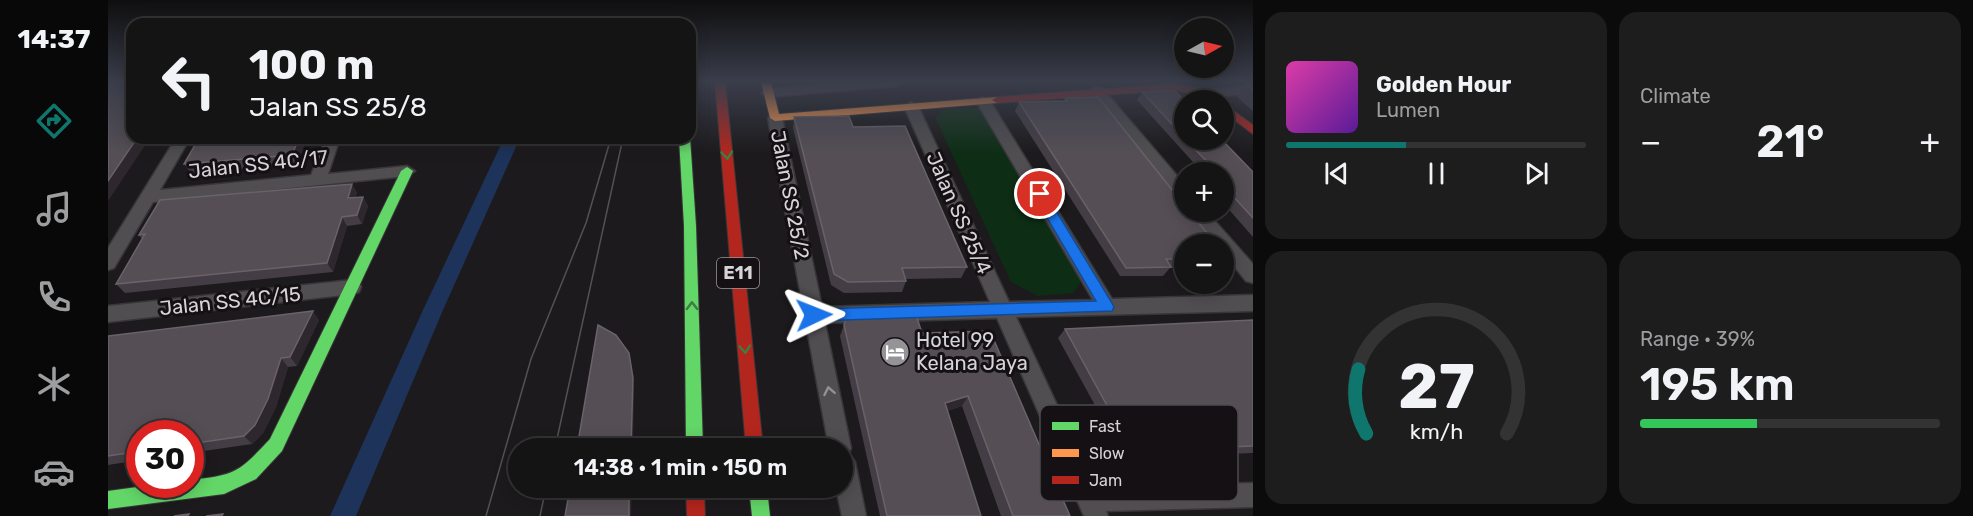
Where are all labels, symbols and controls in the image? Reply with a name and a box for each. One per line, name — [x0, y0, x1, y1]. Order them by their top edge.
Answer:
north arrow — [1174, 18, 1234, 78]
map controls — [1174, 18, 1234, 294]
text: 14:37 — [17, 23, 91, 55]
text: 100 m — [249, 40, 374, 90]
icon: left — [150, 42, 228, 120]
text: Golden Hour — [1376, 71, 1511, 98]
text: Climate — [1640, 84, 1711, 108]
button: search — [1174, 90, 1234, 150]
text: Jalan SS 25/8 — [249, 91, 427, 123]
text: Lumen — [1376, 98, 1440, 122]
icon: directions — [33, 100, 75, 142]
text: 21° — [1756, 115, 1825, 168]
text: − — [1640, 122, 1661, 161]
text: + — [1919, 122, 1940, 161]
street label: Jalan SS 25/2 — [766, 128, 814, 262]
street label: Jalan SS 4C/17 — [187, 145, 329, 183]
street label: Jalan SS 25/4 — [921, 148, 997, 278]
one-way arrow — [720, 150, 733, 159]
icon: previous — [1320, 157, 1353, 190]
icon: pause — [1420, 157, 1453, 190]
icon: next — [1520, 157, 1553, 190]
button: + — [1174, 162, 1234, 222]
pin — [1014, 168, 1065, 219]
icon: arrive — [1023, 177, 1056, 210]
icon: music — [33, 188, 75, 230]
button: − — [1174, 234, 1234, 294]
road number: E11 — [717, 258, 759, 288]
icon: phone — [33, 276, 75, 318]
street label: Jalan SS 4C/15 — [158, 282, 302, 320]
position arrow — [782, 283, 846, 347]
one-way arrow — [686, 302, 698, 311]
text: Range · 39% — [1640, 327, 1755, 351]
place label: Hotel 99 Kelana Jaya — [916, 328, 1028, 375]
hotel icon: Hotel 99 Kelana Jaya — [879, 336, 911, 368]
one-way arrow — [738, 344, 751, 353]
text: 27 — [1398, 350, 1474, 424]
text: 195 km — [1640, 358, 1795, 411]
icon: climate — [33, 363, 75, 405]
one-way arrow — [823, 386, 836, 396]
legend — [1040, 405, 1238, 501]
text: Fast — [1089, 417, 1121, 436]
speed limit sign: 30 — [126, 420, 204, 498]
text: km/h — [1409, 420, 1463, 445]
text: Slow — [1089, 444, 1125, 463]
icon: car — [33, 451, 75, 493]
text: 14:38 · 1 min · 150 m — [574, 454, 787, 481]
text: Jam — [1089, 471, 1122, 490]

